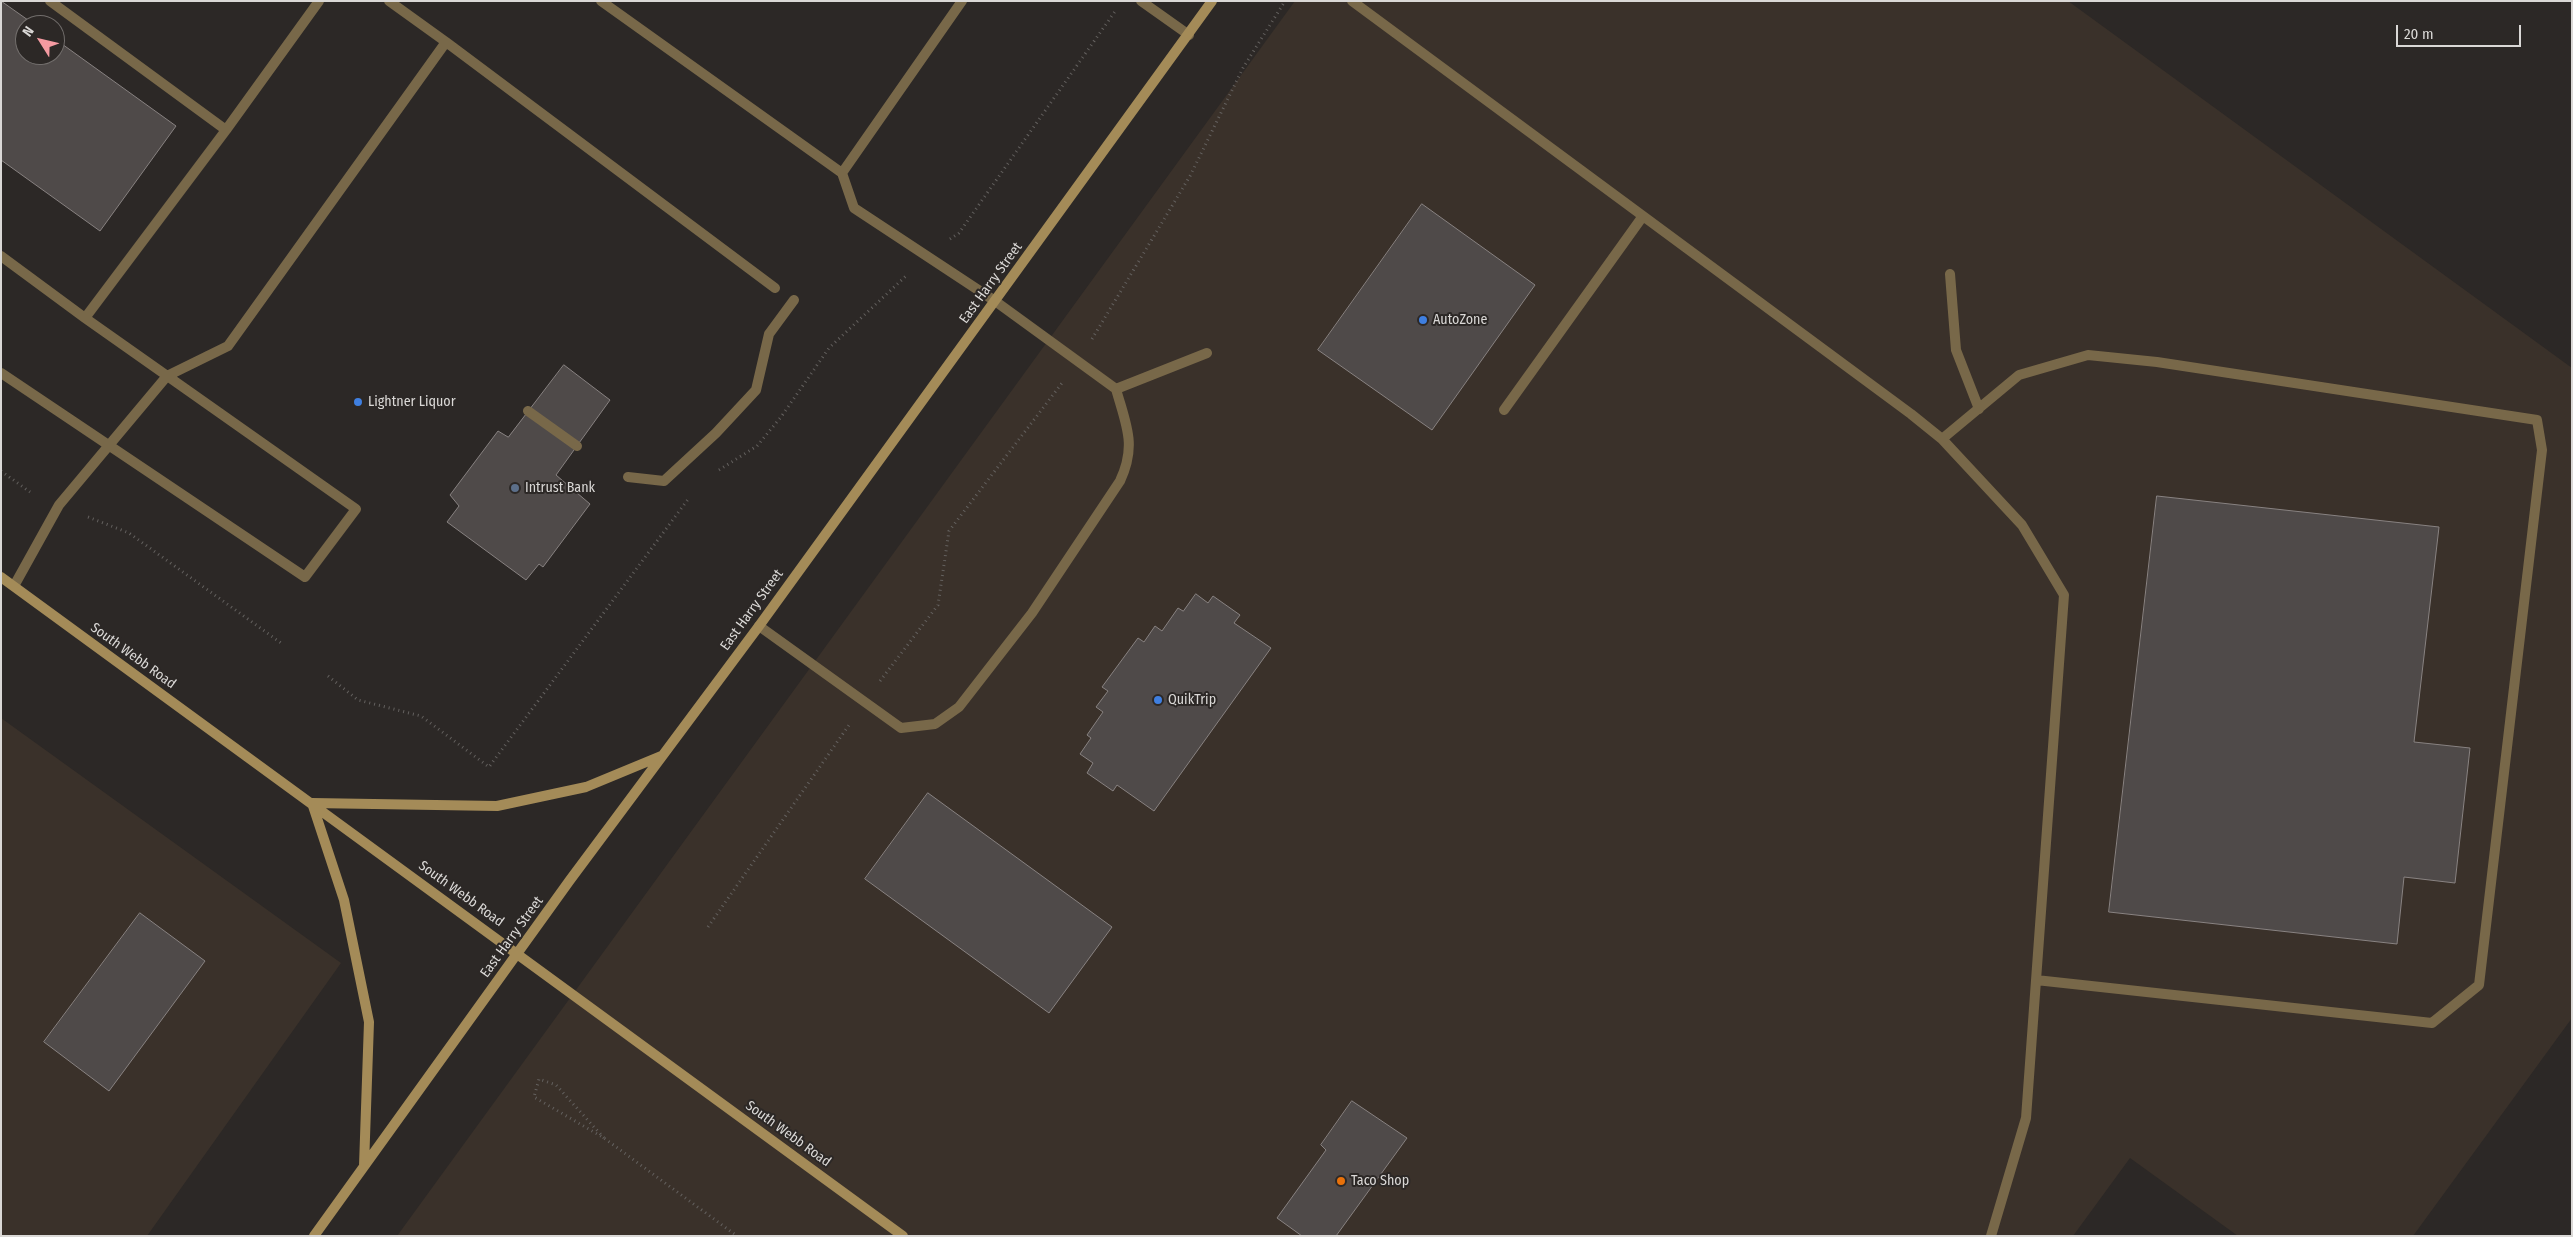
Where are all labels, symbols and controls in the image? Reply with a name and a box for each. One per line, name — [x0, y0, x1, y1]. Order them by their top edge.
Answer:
north arrow — [15, 15, 65, 65]
scale bar — [2398, 15, 2523, 47]
text: N — [19, 23, 38, 40]
text: 20 m — [2404, 25, 2434, 43]
street label: East Harry Street — [956, 239, 1026, 327]
place label: AutoZone — [1433, 312, 1487, 328]
marker: AutoZone — [1417, 314, 1429, 326]
place label: Lightner Liquor — [368, 394, 456, 410]
marker: Lightner Liquor — [352, 396, 364, 408]
place label: Intrust Bank — [525, 480, 595, 496]
marker: Intrust Bank — [509, 482, 521, 494]
street label: East Harry Street — [717, 566, 787, 654]
street label: South Webb Road — [87, 619, 179, 693]
place label: QuikTrip — [1168, 692, 1216, 708]
marker: QuikTrip — [1152, 694, 1164, 706]
street label: South Webb Road — [415, 857, 507, 931]
street label: East Harry Street — [477, 893, 547, 981]
street label: South Webb Road — [742, 1097, 834, 1171]
place label: Taco Shop — [1351, 1173, 1409, 1189]
marker: Taco Shop — [1335, 1175, 1347, 1187]

